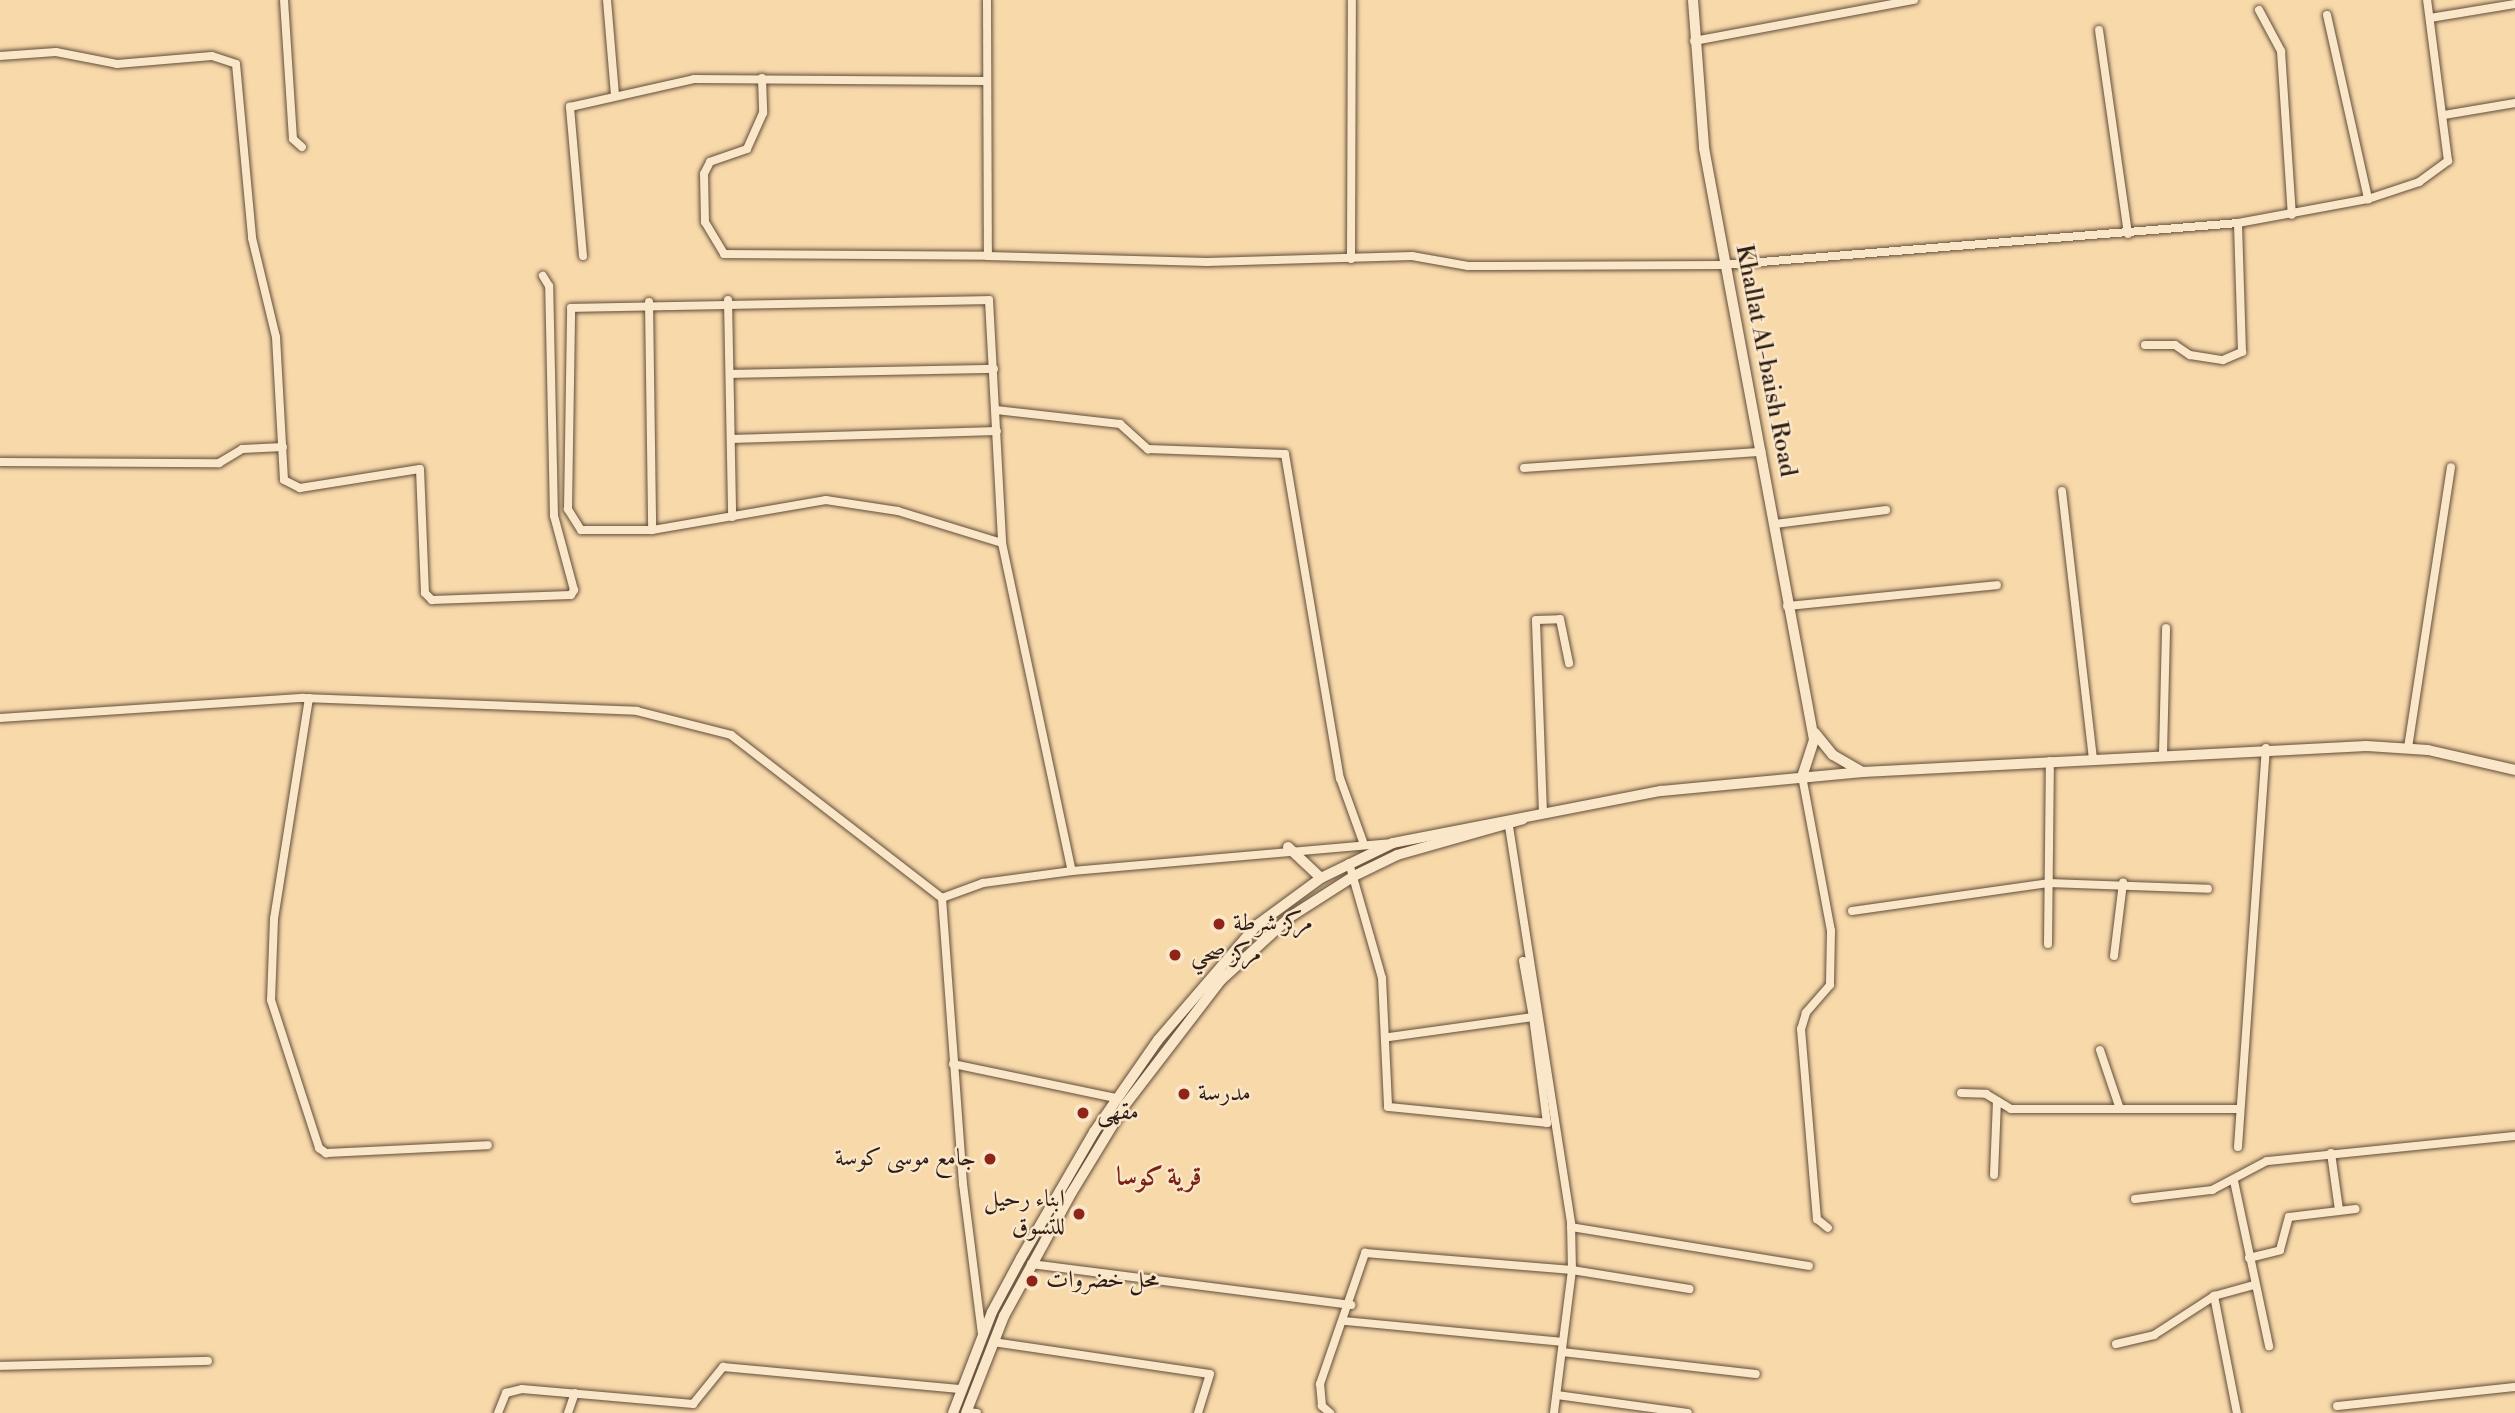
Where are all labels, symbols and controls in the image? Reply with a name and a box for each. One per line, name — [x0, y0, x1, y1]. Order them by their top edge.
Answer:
street label: Khallat Al-baish Road — [1728, 242, 1802, 480]
place label: مركز شرطة — [1233, 910, 1313, 938]
marker: مركز شرطة — [1211, 916, 1227, 932]
place label: مركز صحي — [1191, 941, 1261, 969]
marker: مركز صحي — [1165, 945, 1185, 965]
place label: مدرسة — [1198, 1080, 1251, 1108]
marker: مدرسة — [1176, 1086, 1192, 1102]
place label: مقهى — [1097, 1099, 1139, 1127]
marker: مقهى — [1075, 1105, 1091, 1121]
place label: جامع موسى كوسة — [835, 1145, 976, 1173]
marker: جامع موسى كوسة — [982, 1151, 998, 1167]
district label: قرية كوسا — [1116, 1162, 1202, 1194]
place label: ابناء رحيل للتسوق — [984, 1186, 1065, 1242]
marker: ابناء رحيل للتسوق — [1071, 1206, 1087, 1222]
place label: محل خضروات — [1046, 1267, 1159, 1295]
marker: محل خضروات — [1024, 1273, 1040, 1289]

